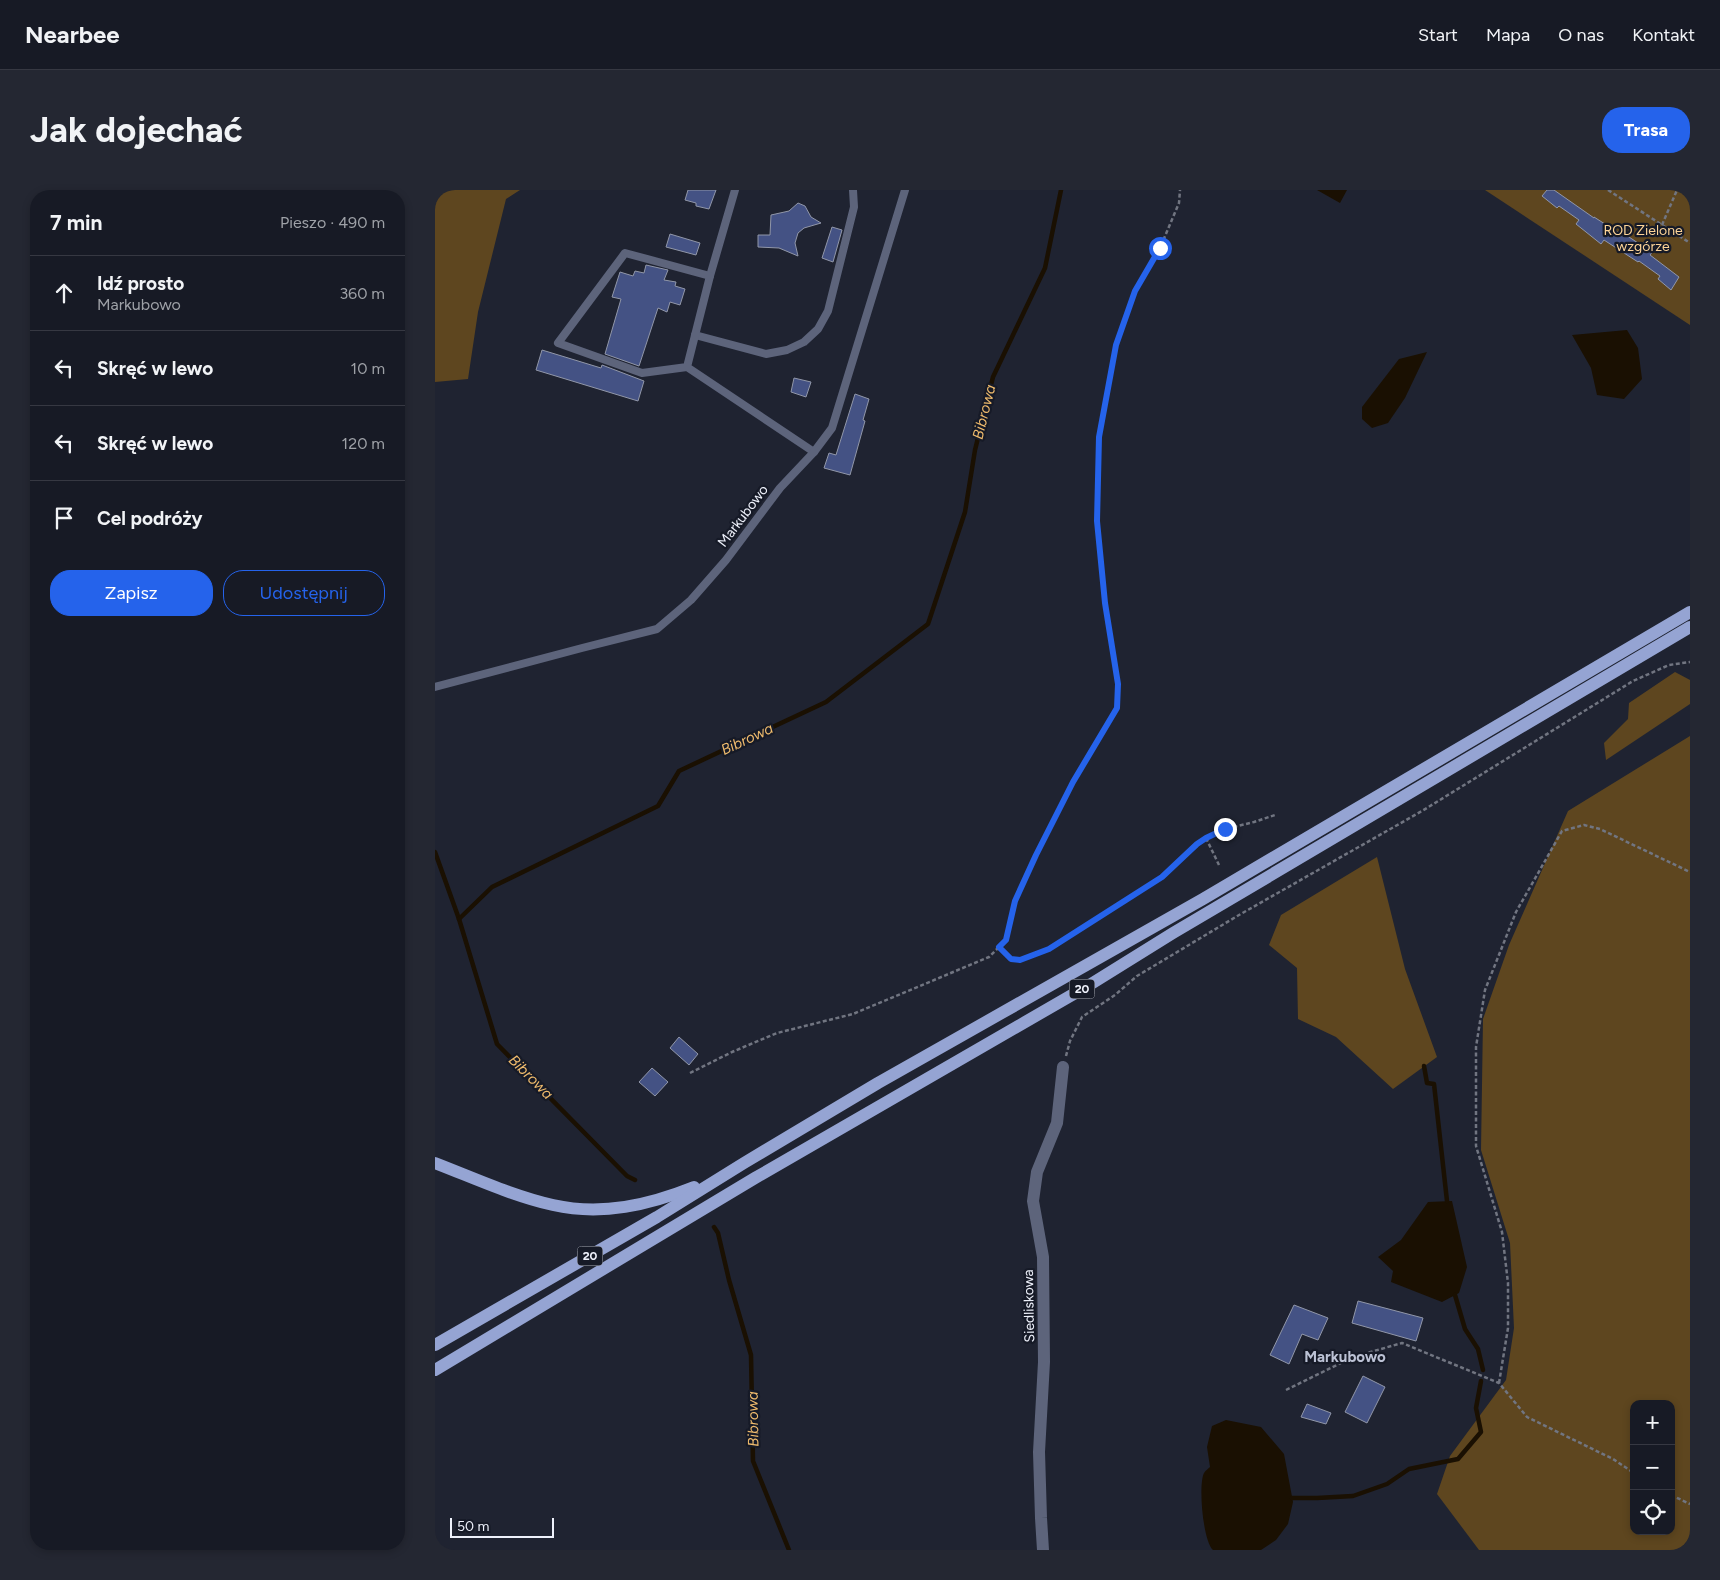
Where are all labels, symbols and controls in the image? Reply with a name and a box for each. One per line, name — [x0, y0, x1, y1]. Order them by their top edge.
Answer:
text: Nearbee — [25, 20, 120, 49]
text: Start — [1418, 24, 1458, 46]
text: Mapa — [1486, 24, 1530, 46]
text: O nas — [1558, 24, 1604, 46]
text: Kontakt — [1632, 24, 1695, 46]
button: Trasa — [1602, 107, 1690, 153]
text: Jak dojechać — [30, 109, 243, 151]
text: 7 min — [50, 210, 102, 235]
text: Pieszo · 490 m — [280, 213, 385, 232]
park label: ROD Zielone wzgórze — [1603, 222, 1683, 255]
route start — [1149, 237, 1172, 260]
text: Idź prosto — [97, 272, 184, 295]
icon: ahead — [50, 279, 78, 307]
text: 360 m — [339, 284, 385, 303]
text: Markubowo — [97, 295, 181, 314]
icon: left — [50, 354, 78, 382]
text: Skręć w lewo — [97, 357, 213, 380]
text: 10 m — [351, 359, 385, 378]
water label: Bibrowa — [969, 383, 999, 441]
icon: left — [50, 429, 78, 457]
text: Skręć w lewo — [97, 432, 213, 455]
text: 120 m — [342, 434, 385, 453]
street label: Markubowo — [714, 482, 772, 550]
icon: arrive — [50, 504, 78, 532]
text: Cel podróży — [97, 507, 203, 530]
button: Zapisz — [50, 570, 213, 616]
button: Udostępnij — [223, 570, 385, 616]
water label: Bibrowa — [718, 719, 776, 759]
route end — [1214, 818, 1237, 841]
road number: 20 — [1069, 980, 1095, 999]
water label: Bibrowa — [505, 1051, 557, 1103]
road number: 20 — [577, 1246, 603, 1266]
street label: Siedliskowa — [1020, 1269, 1038, 1343]
district label: Markubowo — [1304, 1348, 1386, 1366]
water label: Bibrowa — [744, 1391, 762, 1447]
map controls — [1630, 1400, 1675, 1535]
button: + — [1630, 1400, 1675, 1445]
button: − — [1630, 1445, 1675, 1490]
button: locate — [1630, 1490, 1675, 1535]
scale bar — [450, 1515, 554, 1538]
text: 50 m — [457, 1518, 489, 1535]

